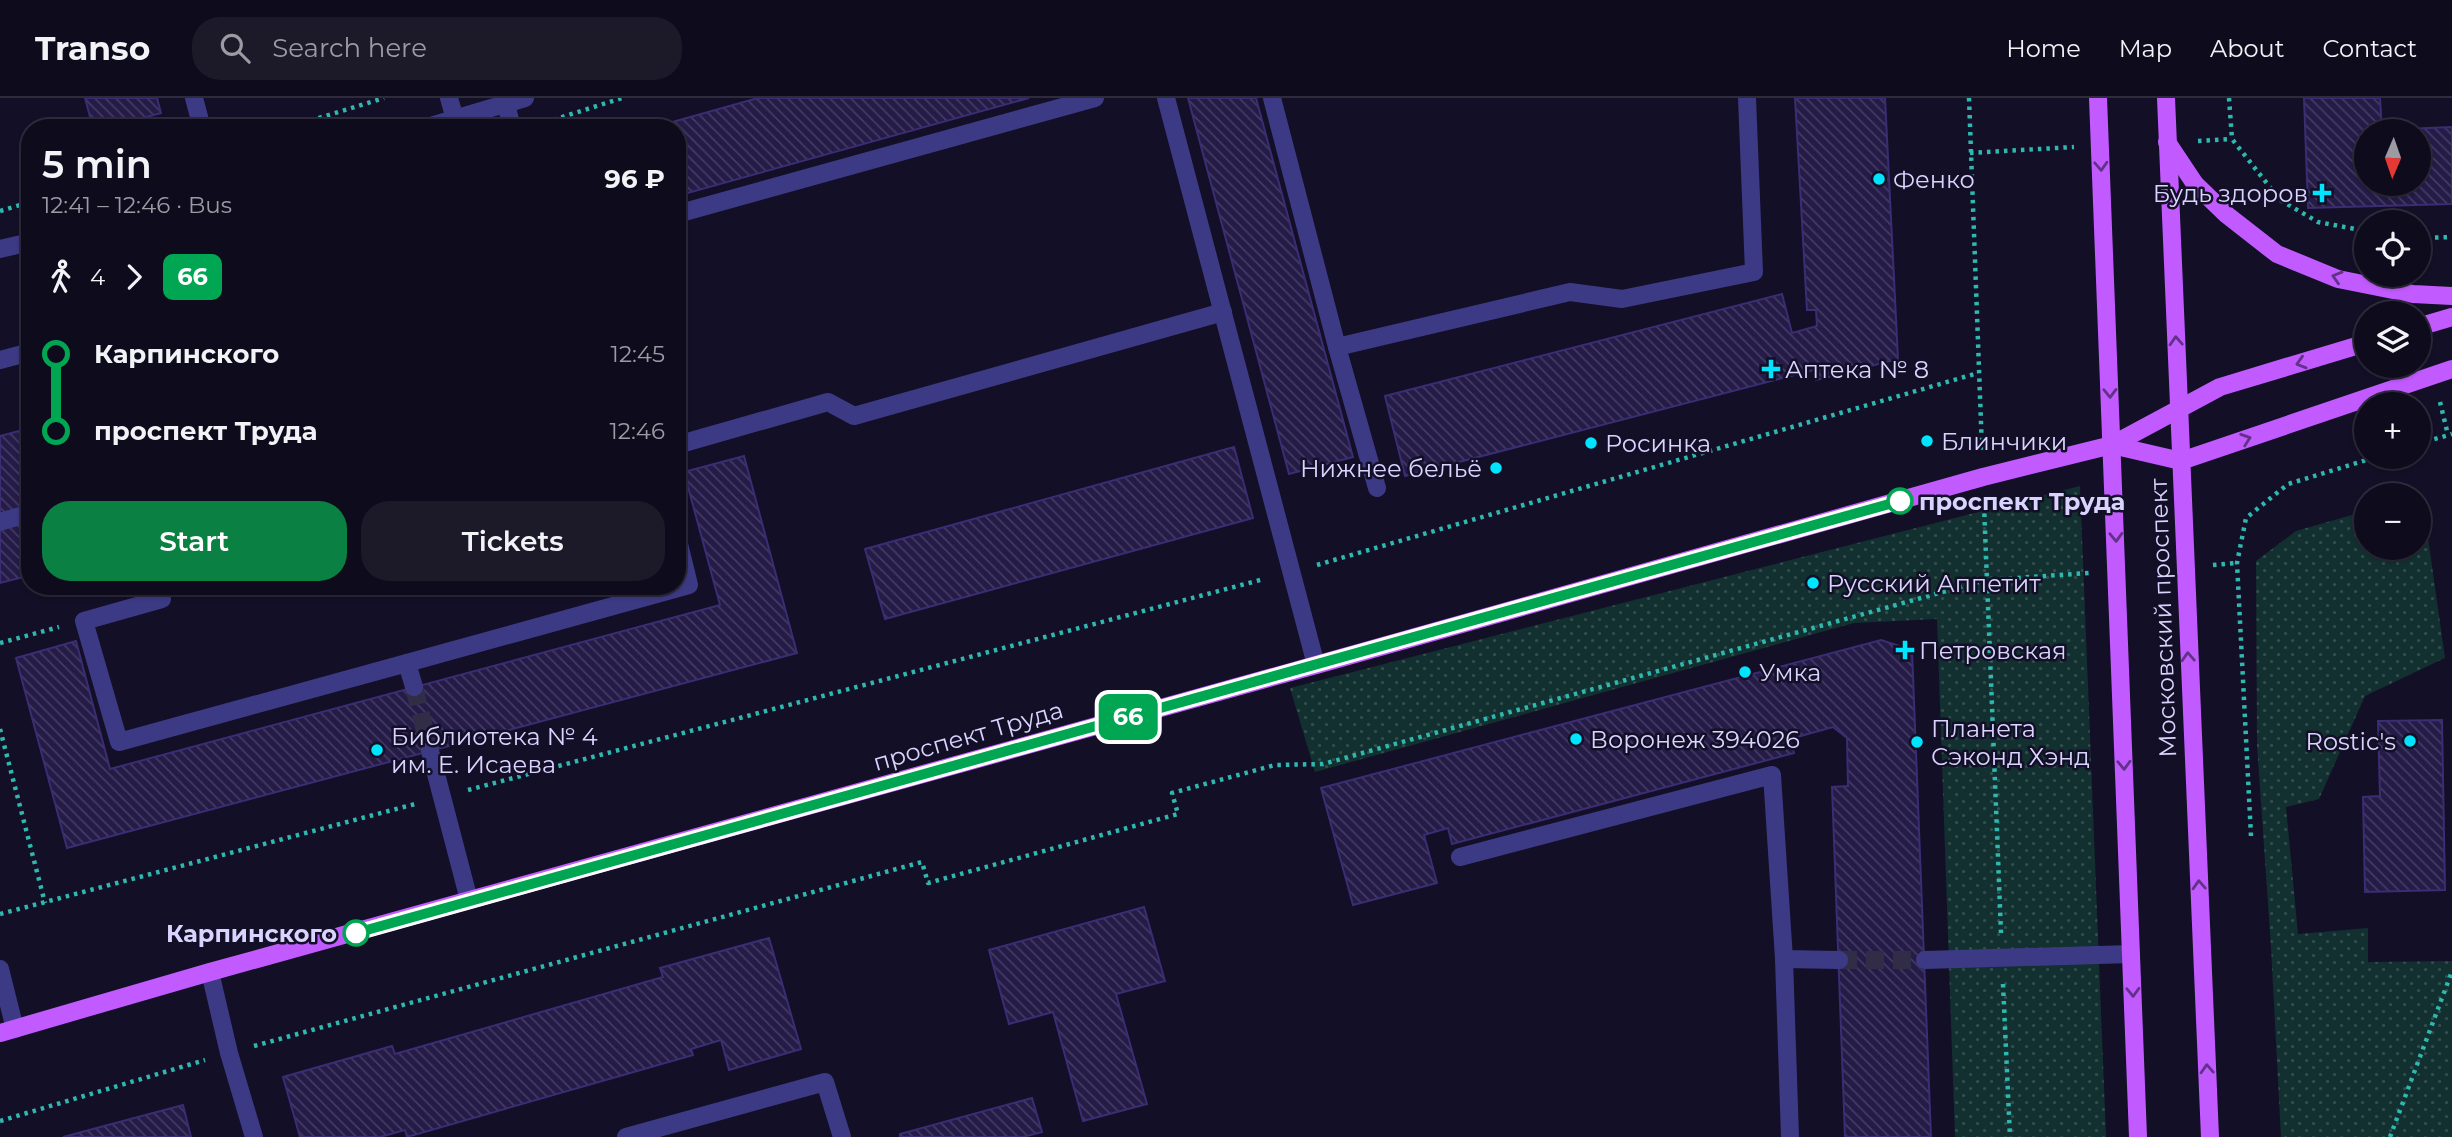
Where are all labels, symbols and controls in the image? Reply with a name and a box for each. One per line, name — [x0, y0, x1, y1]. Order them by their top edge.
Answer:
search box — [192, 17, 682, 80]
text: Transo — [35, 28, 150, 68]
icon: search — [216, 29, 254, 67]
text: Search here — [272, 32, 427, 64]
text: Home — [2006, 34, 2081, 63]
text: Map — [2119, 34, 2172, 63]
text: About — [2210, 34, 2284, 63]
text: Contact — [2322, 34, 2417, 63]
north arrow — [2354, 119, 2431, 196]
map controls — [2354, 119, 2431, 560]
text: 5 min — [42, 141, 152, 188]
one-way arrow — [2093, 161, 2108, 172]
text: 96 ₽ — [604, 163, 665, 195]
place label: Фенко — [1893, 165, 1975, 194]
marker: Фенко — [1871, 171, 1887, 187]
place label: Будь здоров — [2153, 179, 2308, 208]
marker: Будь здоров — [2314, 185, 2330, 201]
text: 12:41 – 12:46 · Bus — [42, 191, 232, 219]
button: locate — [2354, 210, 2431, 287]
icon: walk — [42, 258, 80, 296]
icon: forward — [115, 258, 153, 296]
text: 66 — [177, 262, 208, 291]
text: 4 — [90, 263, 105, 291]
one-way arrow — [2331, 271, 2343, 285]
button: layers — [2354, 301, 2431, 378]
one-way arrow — [2169, 335, 2184, 346]
text: Карпинского — [94, 338, 279, 370]
text: 12:45 — [611, 340, 665, 368]
one-way arrow — [2295, 354, 2307, 369]
place label: Аптека № 8 — [1785, 355, 1929, 384]
marker: Аптека № 8 — [1763, 361, 1779, 377]
one-way arrow — [2103, 388, 2118, 399]
button: + — [2354, 392, 2431, 469]
text: проспект Труда — [94, 415, 317, 447]
text: 12:46 — [610, 417, 665, 445]
place label: Блинчики — [1941, 427, 2067, 456]
place label: Росинка — [1605, 429, 1711, 458]
marker: Блинчики — [1919, 433, 1935, 449]
one-way arrow — [2239, 433, 2251, 447]
marker: Росинка — [1583, 435, 1599, 451]
place label: Нижнее бельё — [1300, 454, 1482, 483]
marker: Нижнее бельё — [1488, 460, 1504, 476]
street label: Московский проспект — [2144, 477, 2182, 758]
button: − — [2354, 483, 2431, 560]
place label: проспект Труда — [1919, 487, 2125, 516]
marker: проспект Труда — [1887, 488, 1913, 514]
button: Start — [42, 501, 347, 581]
button: Tickets — [361, 501, 665, 581]
one-way arrow — [2108, 532, 2123, 543]
place label: Русский Аппетит — [1827, 569, 2041, 598]
marker: Русский Аппетит — [1805, 575, 1821, 591]
place label: Петровская — [1919, 636, 2067, 665]
marker: Петровская — [1897, 642, 1913, 658]
one-way arrow — [2181, 652, 2196, 663]
place label: Умка — [1759, 658, 1821, 687]
marker: Умка — [1737, 664, 1753, 680]
line badge: 66 — [1096, 694, 1160, 740]
street label: проспект Труда — [870, 695, 1066, 777]
text: 66 — [1113, 702, 1143, 731]
place label: Планета Сэконд Хэнд — [1931, 714, 2090, 771]
place label: Библиотека № 4 им. Е. Исаева — [391, 722, 598, 779]
place label: Воронеж 394026 — [1590, 725, 1800, 754]
place label: Rostic's — [2306, 727, 2396, 756]
marker: Воронеж 394026 — [1568, 731, 1584, 747]
marker: Rostic's — [2402, 733, 2418, 749]
marker: Планета Сэконд Хэнд — [1909, 734, 1925, 750]
marker: Библиотека № 4 им. Е. Исаева — [369, 742, 385, 758]
one-way arrow — [2117, 760, 2132, 771]
one-way arrow — [2191, 879, 2206, 890]
place label: Карпинского — [166, 919, 337, 948]
marker: Карпинского — [343, 920, 369, 946]
one-way arrow — [2125, 987, 2140, 998]
one-way arrow — [2199, 1063, 2214, 1074]

